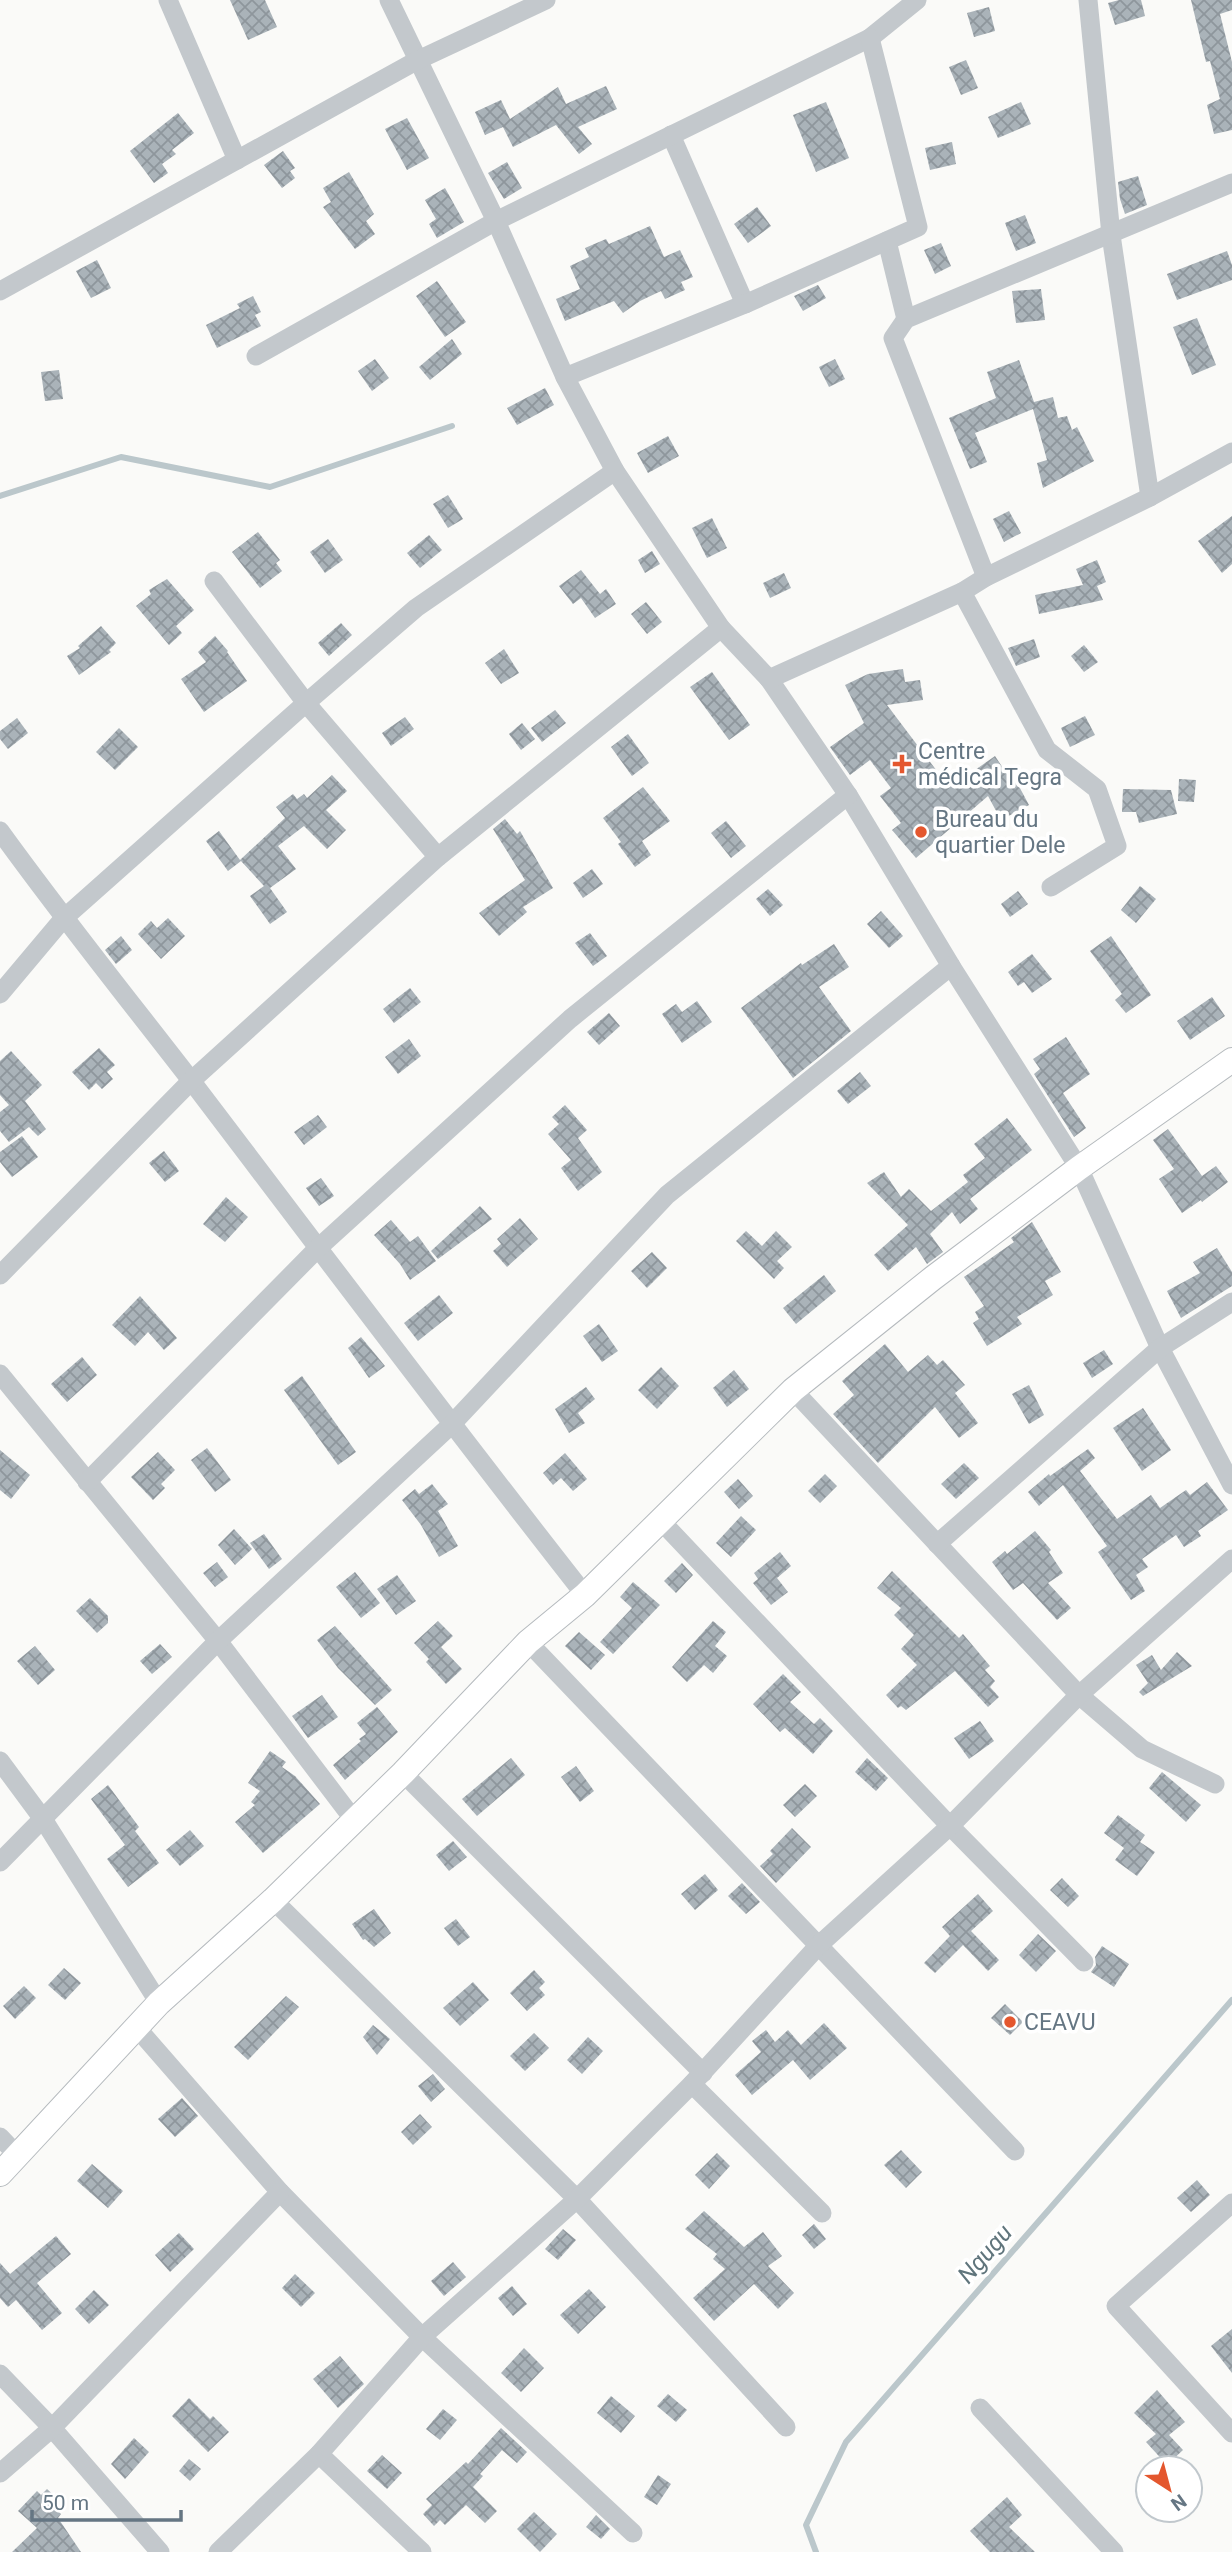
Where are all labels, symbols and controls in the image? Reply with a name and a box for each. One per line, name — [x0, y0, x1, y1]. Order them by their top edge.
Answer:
place label: Centre médical Tegra — [918, 738, 1062, 791]
marker: Centre médical Tegra — [892, 754, 912, 774]
place label: Bureau du quartier Dele — [935, 806, 1066, 859]
marker: Bureau du quartier Dele — [913, 824, 929, 840]
place label: CEAVU — [1024, 2009, 1096, 2036]
marker: CEAVU — [1002, 2014, 1018, 2030]
water label: Ngugu — [952, 2219, 1018, 2289]
north arrow — [1134, 2454, 1204, 2524]
scale bar — [32, 2478, 180, 2522]
text: N — [1167, 2489, 1191, 2516]
text: 50 m — [42, 2491, 89, 2515]

